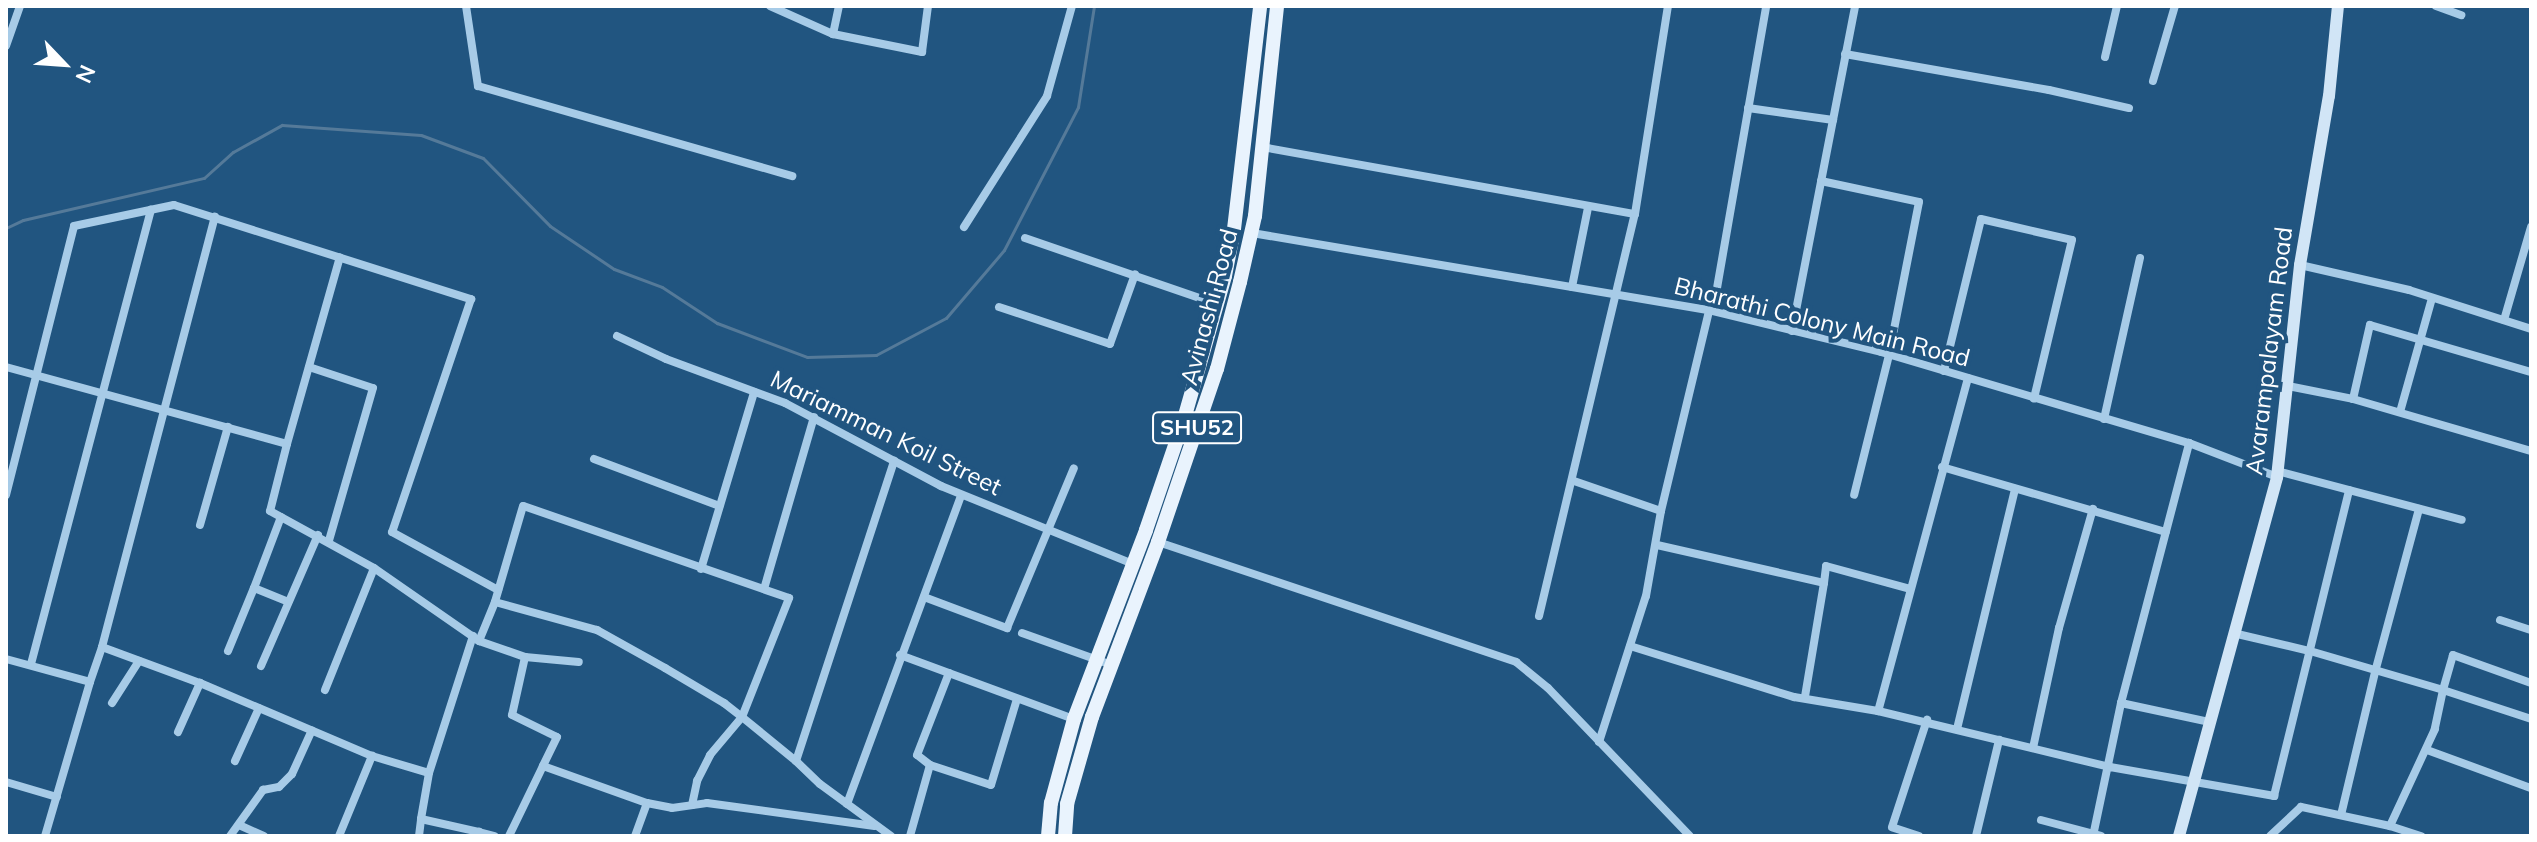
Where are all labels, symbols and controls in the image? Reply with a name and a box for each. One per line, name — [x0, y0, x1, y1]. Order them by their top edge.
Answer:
north arrow — [24, 24, 104, 104]
text: N — [70, 61, 102, 88]
street label: Avarampalayam Road — [2239, 225, 2299, 477]
street label: Avinashi Road — [1174, 226, 1244, 388]
street label: Bharathi Colony Main Road — [1671, 271, 1973, 373]
street label: Mariamman Koil Street — [766, 365, 1006, 501]
road number: SHU52 — [1151, 410, 1243, 446]

